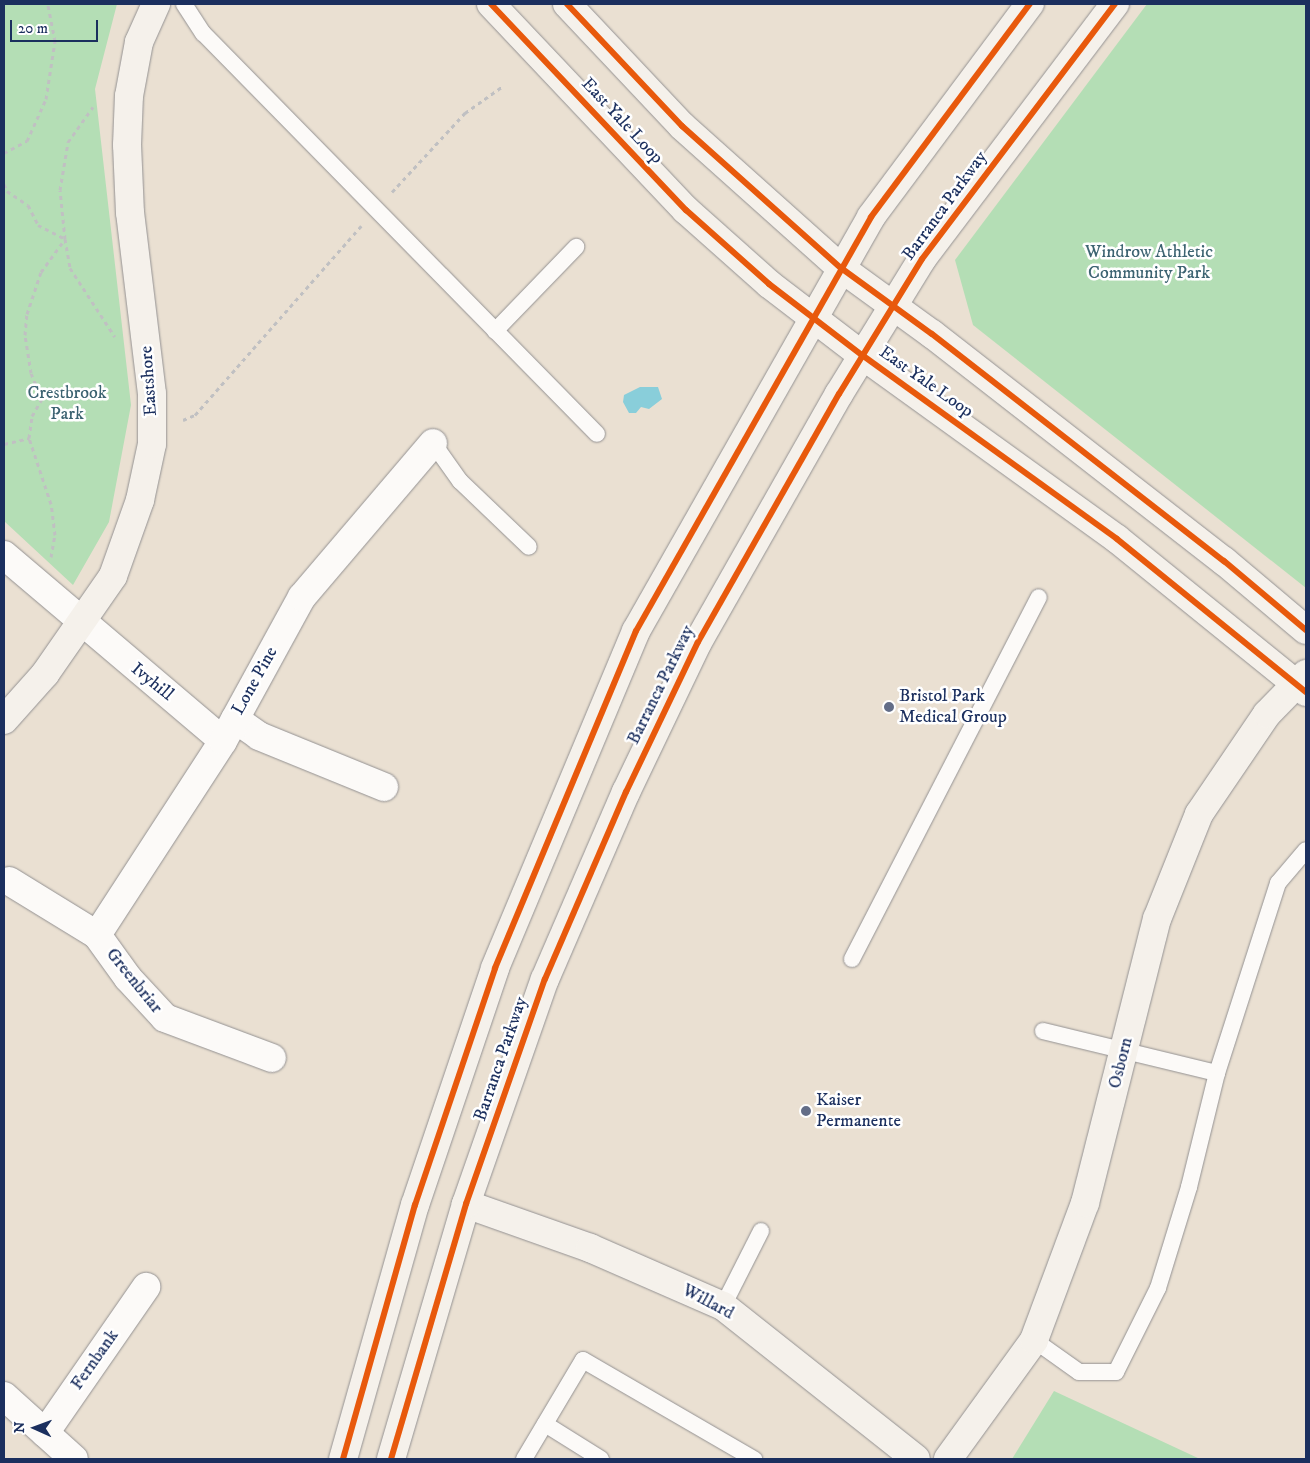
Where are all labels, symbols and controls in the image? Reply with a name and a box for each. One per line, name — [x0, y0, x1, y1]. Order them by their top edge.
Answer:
scale bar — [12, 10, 100, 42]
text: 20 m — [18, 19, 48, 38]
street label: East Yale Loop — [577, 73, 667, 169]
street label: Barranca Parkway — [898, 147, 992, 265]
park label: Windrow Athletic Community Park — [1085, 242, 1213, 284]
street label: East Yale Loop — [875, 342, 977, 422]
street label: Eastshore — [136, 345, 162, 417]
park label: Crestbrook Park — [27, 383, 107, 426]
street label: Barranca Parkway — [623, 622, 699, 748]
street label: Lone Pine — [228, 643, 282, 719]
street label: Ivyhill — [126, 658, 178, 706]
place label: Bristol Park Medical Group — [899, 686, 1007, 729]
marker: Bristol Park Medical Group — [883, 701, 895, 713]
street label: Greenbriar — [101, 944, 167, 1018]
street label: Barranca Parkway — [470, 994, 532, 1124]
street label: Osborn — [1104, 1035, 1138, 1091]
place label: Kaiser Permanente — [816, 1090, 901, 1132]
marker: Kaiser Permanente — [800, 1105, 812, 1117]
street label: Willard — [679, 1280, 737, 1324]
street label: Fernbank — [66, 1326, 124, 1394]
north arrow — [10, 1403, 60, 1453]
text: N — [11, 1421, 29, 1434]

